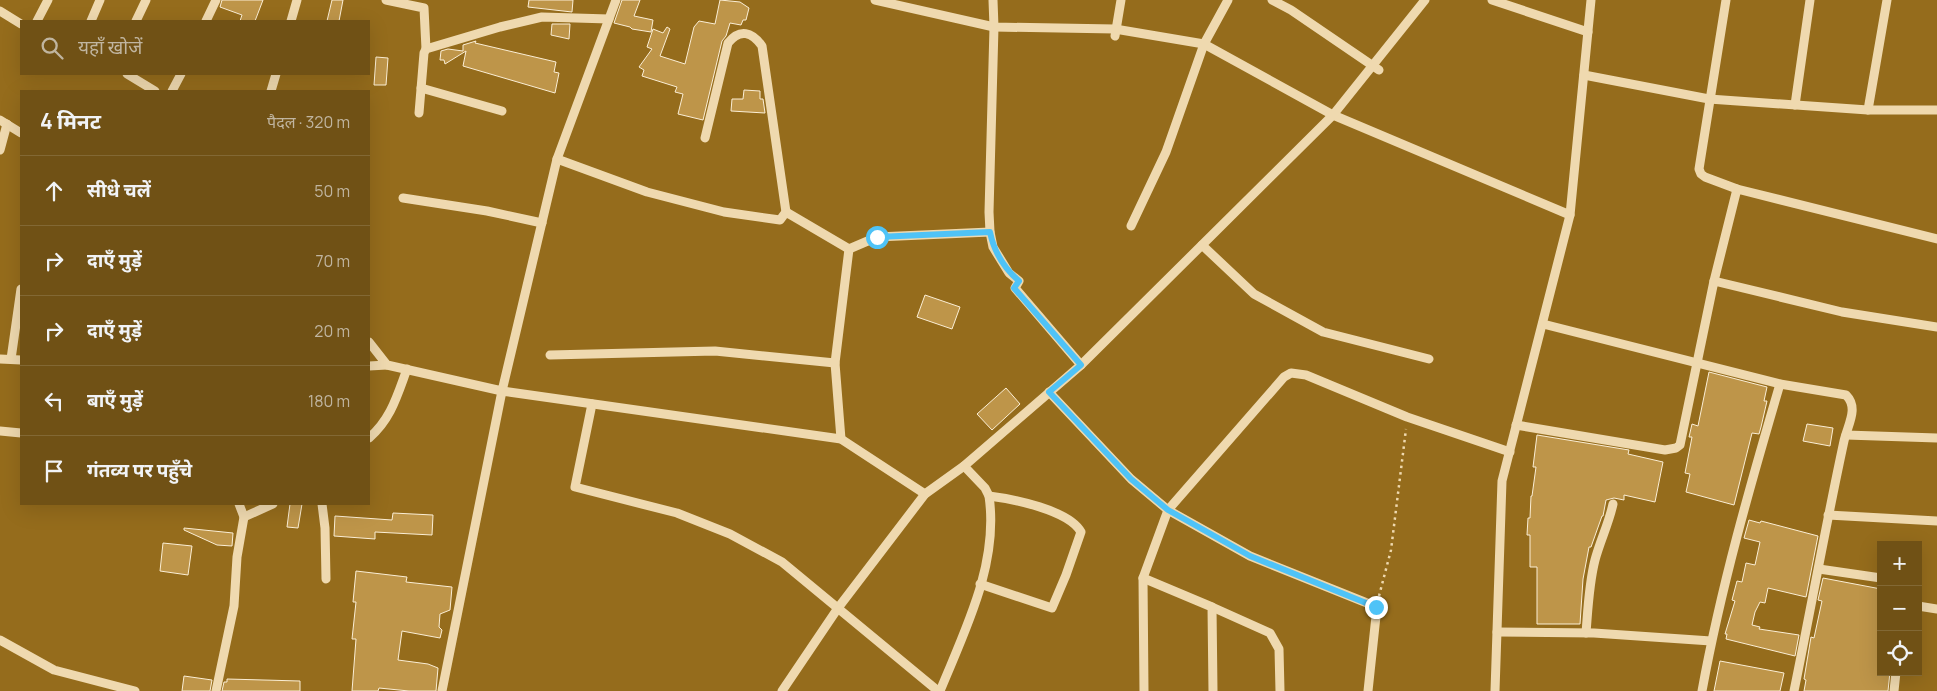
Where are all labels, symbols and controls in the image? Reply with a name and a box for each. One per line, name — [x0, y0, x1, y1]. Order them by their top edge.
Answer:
search box — [20, 20, 370, 75]
icon: search — [38, 34, 66, 62]
text: यहाँ खोजें — [78, 34, 142, 60]
text: 4 मिनट — [40, 107, 101, 135]
text: पैदल · 320 m — [267, 111, 350, 133]
icon: ahead — [40, 177, 68, 205]
text: सीधे चलें — [87, 177, 151, 203]
text: 50 m — [314, 180, 350, 202]
route start — [866, 226, 889, 249]
icon: right — [40, 247, 68, 275]
text: दाएँ मुड़ें — [87, 247, 142, 273]
text: 70 m — [315, 250, 350, 272]
icon: right — [40, 317, 68, 345]
text: दाएँ मुड़ें — [87, 317, 142, 343]
text: 20 m — [314, 320, 350, 342]
icon: left — [40, 387, 68, 415]
text: बाएँ मुड़ें — [87, 387, 143, 413]
text: 180 m — [308, 390, 350, 412]
icon: arrive — [40, 457, 68, 485]
text: गंतव्य पर पहुँचे — [87, 457, 192, 483]
map controls — [1877, 541, 1922, 676]
button: + — [1877, 541, 1922, 586]
button: − — [1877, 586, 1922, 631]
route end — [1365, 596, 1388, 619]
button: locate — [1877, 631, 1922, 676]

